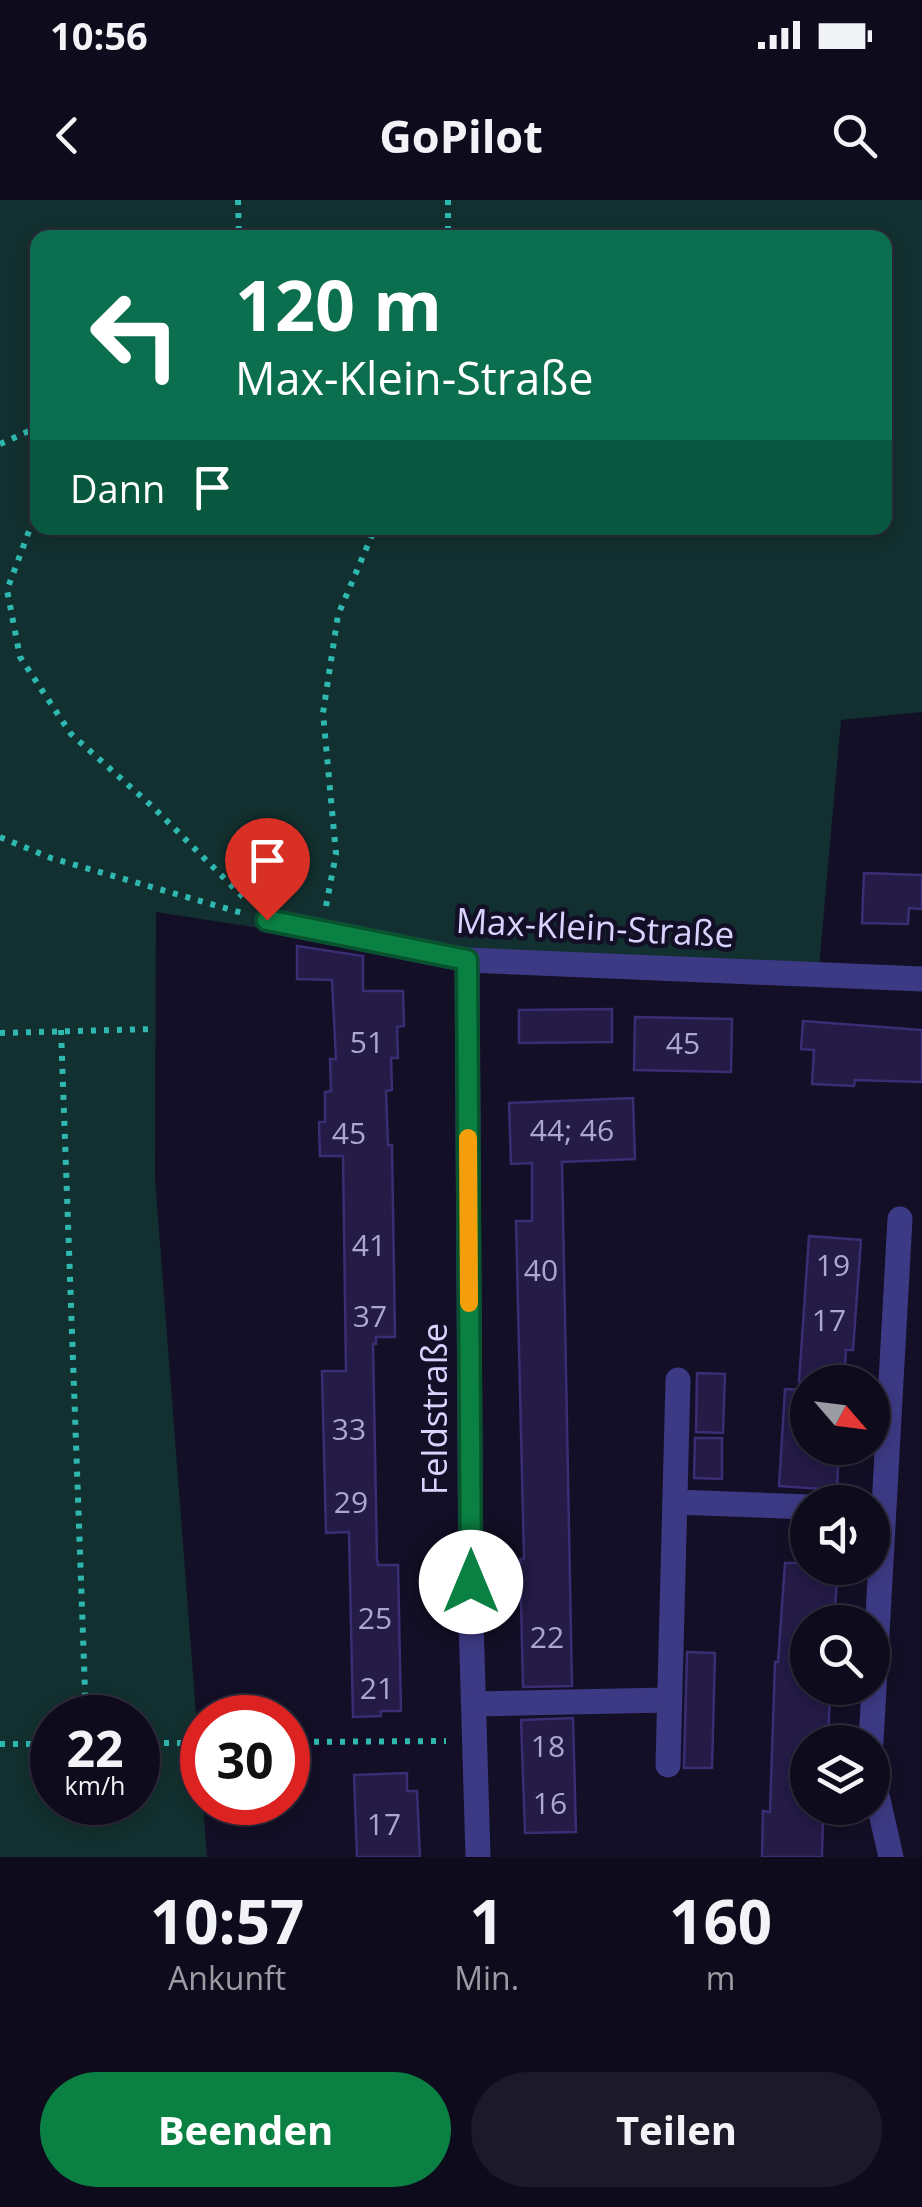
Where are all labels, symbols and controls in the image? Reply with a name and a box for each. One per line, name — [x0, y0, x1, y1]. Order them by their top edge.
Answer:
text: 10:56 — [50, 9, 148, 61]
text: GoPilot — [379, 105, 543, 166]
icon: back — [40, 108, 95, 163]
icon: search — [827, 108, 882, 163]
text: 120 m — [235, 256, 442, 352]
icon: left — [70, 270, 200, 400]
text: Max-Klein-Straße — [235, 347, 594, 408]
icon: arrive — [185, 460, 240, 515]
text: Dann — [70, 462, 165, 514]
pin — [225, 818, 310, 921]
icon: arrive — [240, 833, 295, 888]
street label: Max-Klein-Straße — [455, 896, 736, 957]
house number: 51 — [350, 1021, 384, 1062]
house number: 45 — [666, 1022, 700, 1063]
house number: 44; 46 — [530, 1109, 614, 1150]
house number: 45 — [332, 1112, 366, 1153]
house number: 41 — [352, 1224, 386, 1265]
house number: 19 — [816, 1244, 850, 1285]
house number: 40 — [524, 1249, 558, 1290]
house number: 37 — [353, 1295, 387, 1336]
house number: 17 — [812, 1299, 846, 1340]
street label: Feldstraße — [410, 1323, 457, 1495]
north arrow — [790, 1365, 890, 1465]
map controls — [790, 1365, 890, 1825]
house number: 33 — [332, 1408, 366, 1449]
house number: 29 — [334, 1481, 368, 1522]
button: sound — [790, 1485, 890, 1585]
position arrow — [419, 1530, 523, 1634]
house number: 25 — [358, 1597, 392, 1638]
button: search — [790, 1605, 890, 1705]
house number: 22 — [530, 1616, 564, 1657]
house number: 21 — [360, 1667, 394, 1708]
speed limit sign: 30 — [180, 1695, 310, 1825]
text: 22 — [66, 1714, 124, 1782]
house number: 18 — [531, 1725, 565, 1766]
button: layers — [790, 1725, 890, 1825]
text: km/h — [65, 1768, 125, 1802]
house number: 16 — [533, 1782, 567, 1823]
house number: 17 — [367, 1803, 401, 1844]
text: 10:57 — [150, 1880, 304, 1962]
text: 1 — [470, 1880, 504, 1962]
text: 160 — [669, 1880, 772, 1962]
text: Ankunft — [168, 1956, 286, 1999]
text: Min. — [454, 1956, 519, 1999]
text: m — [706, 1956, 735, 1999]
button: Beenden — [40, 2072, 451, 2187]
button: Teilen — [471, 2072, 882, 2187]

